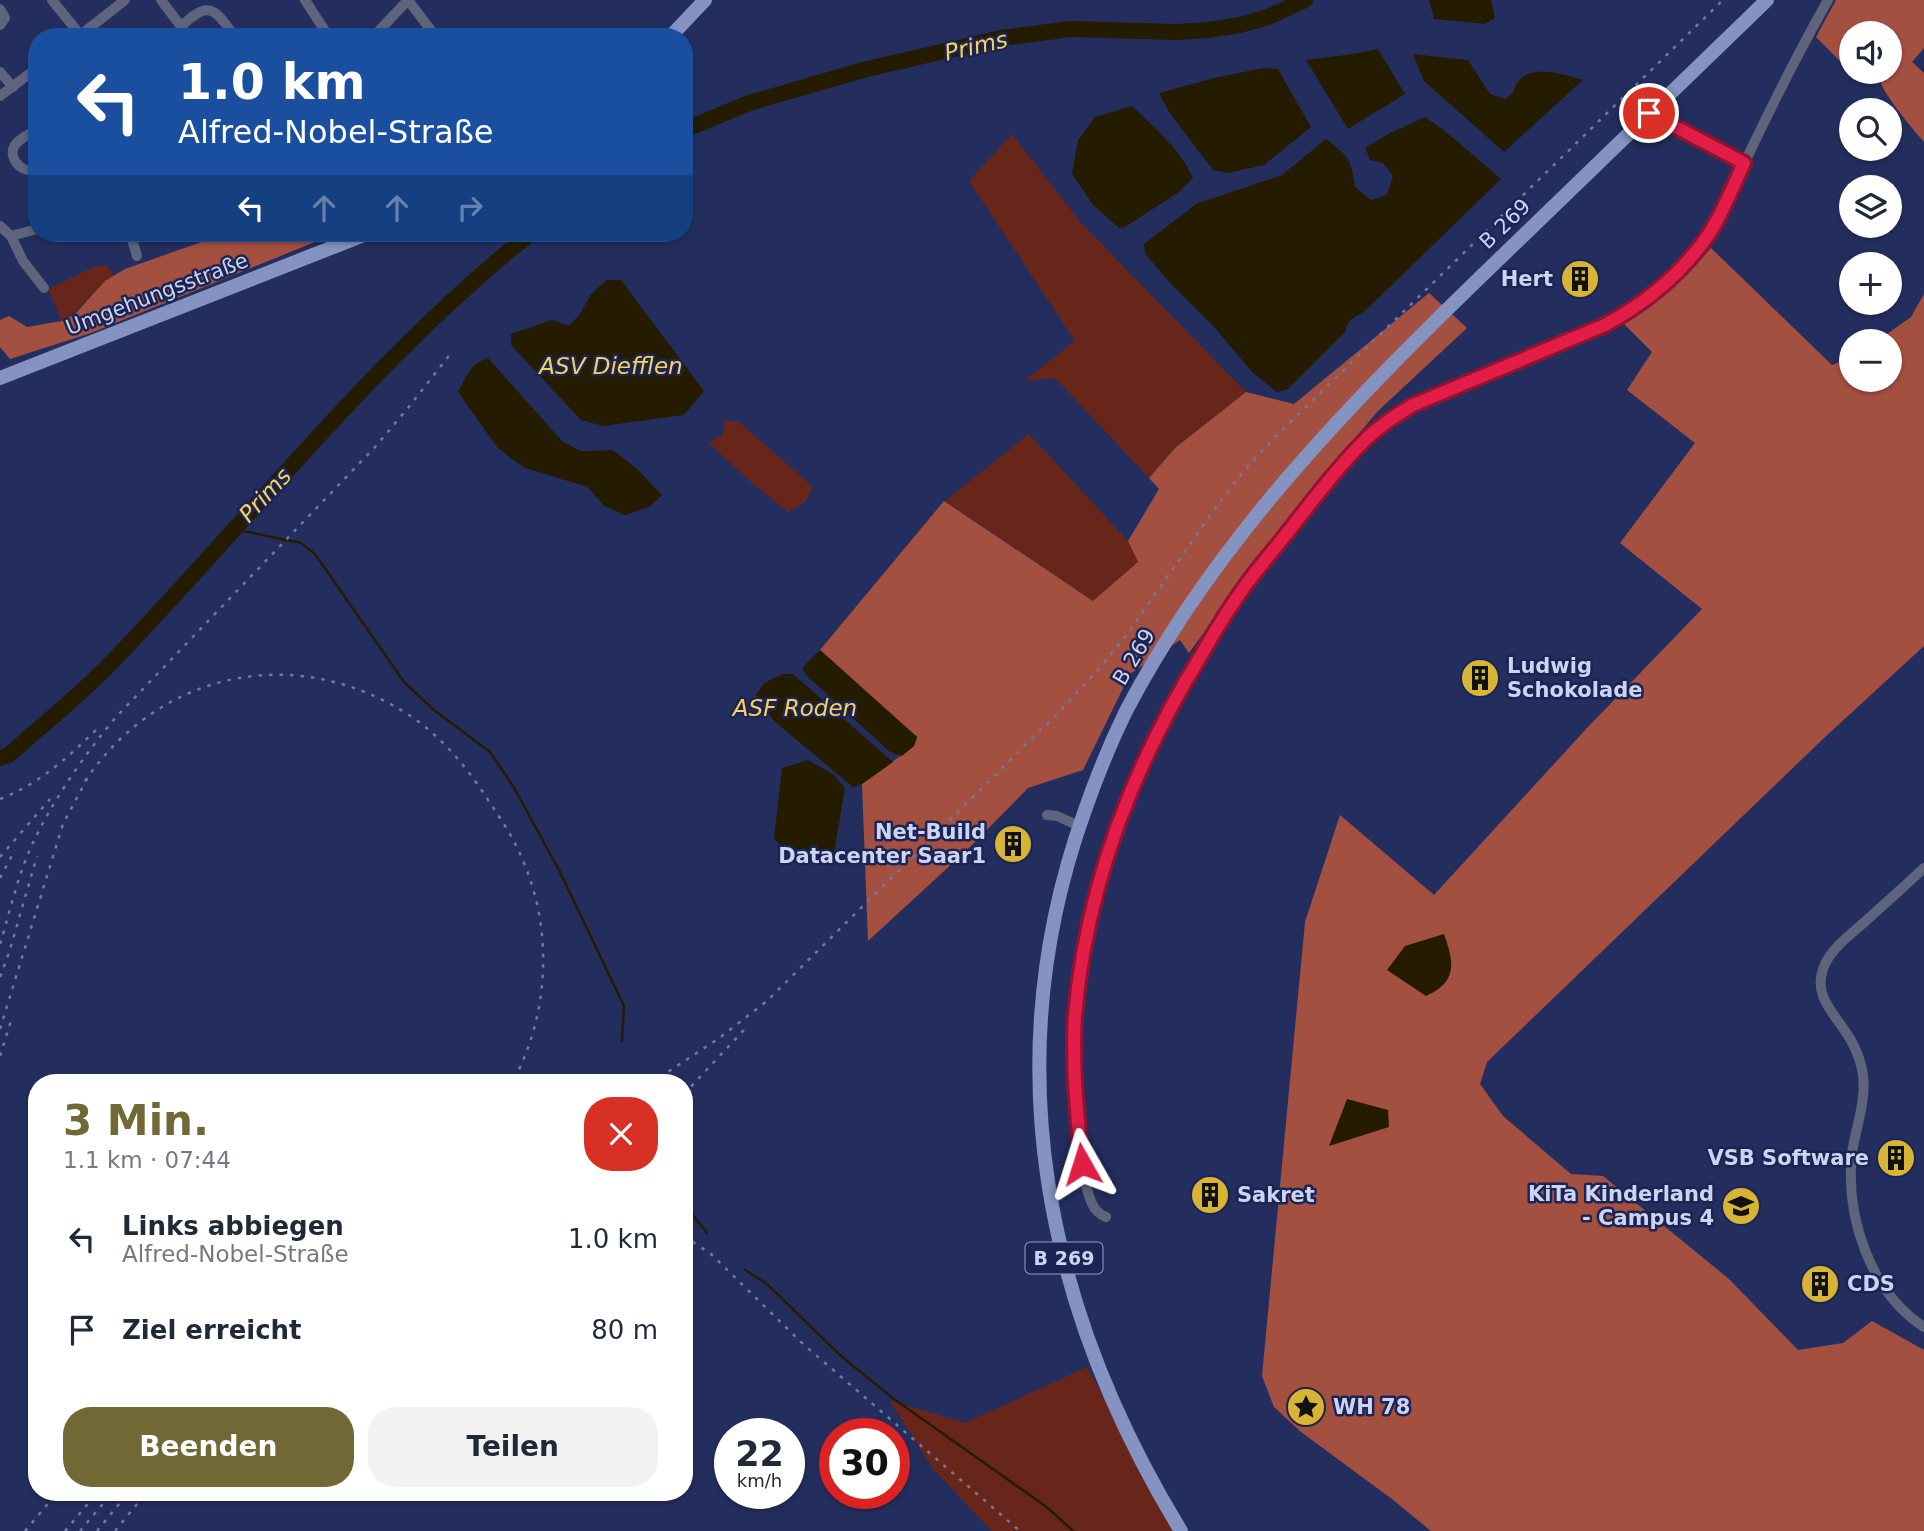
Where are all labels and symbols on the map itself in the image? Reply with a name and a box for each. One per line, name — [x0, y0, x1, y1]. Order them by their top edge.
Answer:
water label: Prims — [942, 26, 1010, 66]
pin — [1619, 83, 1679, 143]
street label: B 269 — [1475, 194, 1535, 254]
street label: Umgehungsstraße — [63, 248, 251, 340]
building icon: Hert — [1559, 258, 1601, 300]
place label: Hert — [1501, 267, 1553, 291]
water label: ASV Diefflen — [537, 353, 683, 379]
water label: Prims — [234, 463, 296, 527]
street label: B 269 — [1108, 625, 1160, 689]
place label: Ludwig Schokolade — [1507, 654, 1642, 702]
building icon: Ludwig Schokolade — [1459, 657, 1501, 699]
water label: ASF Roden — [731, 695, 857, 721]
place label: Net-Build Datacenter Saar1 — [778, 820, 986, 868]
building icon: Net-Build Datacenter Saar1 — [992, 823, 1034, 865]
position arrow — [1045, 1127, 1119, 1201]
building icon: VSB Software — [1875, 1137, 1917, 1179]
place label: VSB Software — [1707, 1146, 1869, 1170]
building icon: Sakret — [1189, 1174, 1231, 1216]
place label: KiTa Kinderland - Campus 4 — [1528, 1182, 1714, 1230]
place label: Sakret — [1237, 1183, 1315, 1207]
school or university icon: KiTa Kinderland - Campus 4 — [1720, 1185, 1762, 1227]
road number: B 269 — [1026, 1242, 1102, 1274]
building icon: CDS — [1799, 1263, 1841, 1305]
place label: CDS — [1847, 1272, 1895, 1296]
place icon: WH 78 — [1285, 1386, 1327, 1428]
place label: WH 78 — [1333, 1395, 1410, 1419]
speed limit sign: 30 — [819, 1418, 910, 1509]

